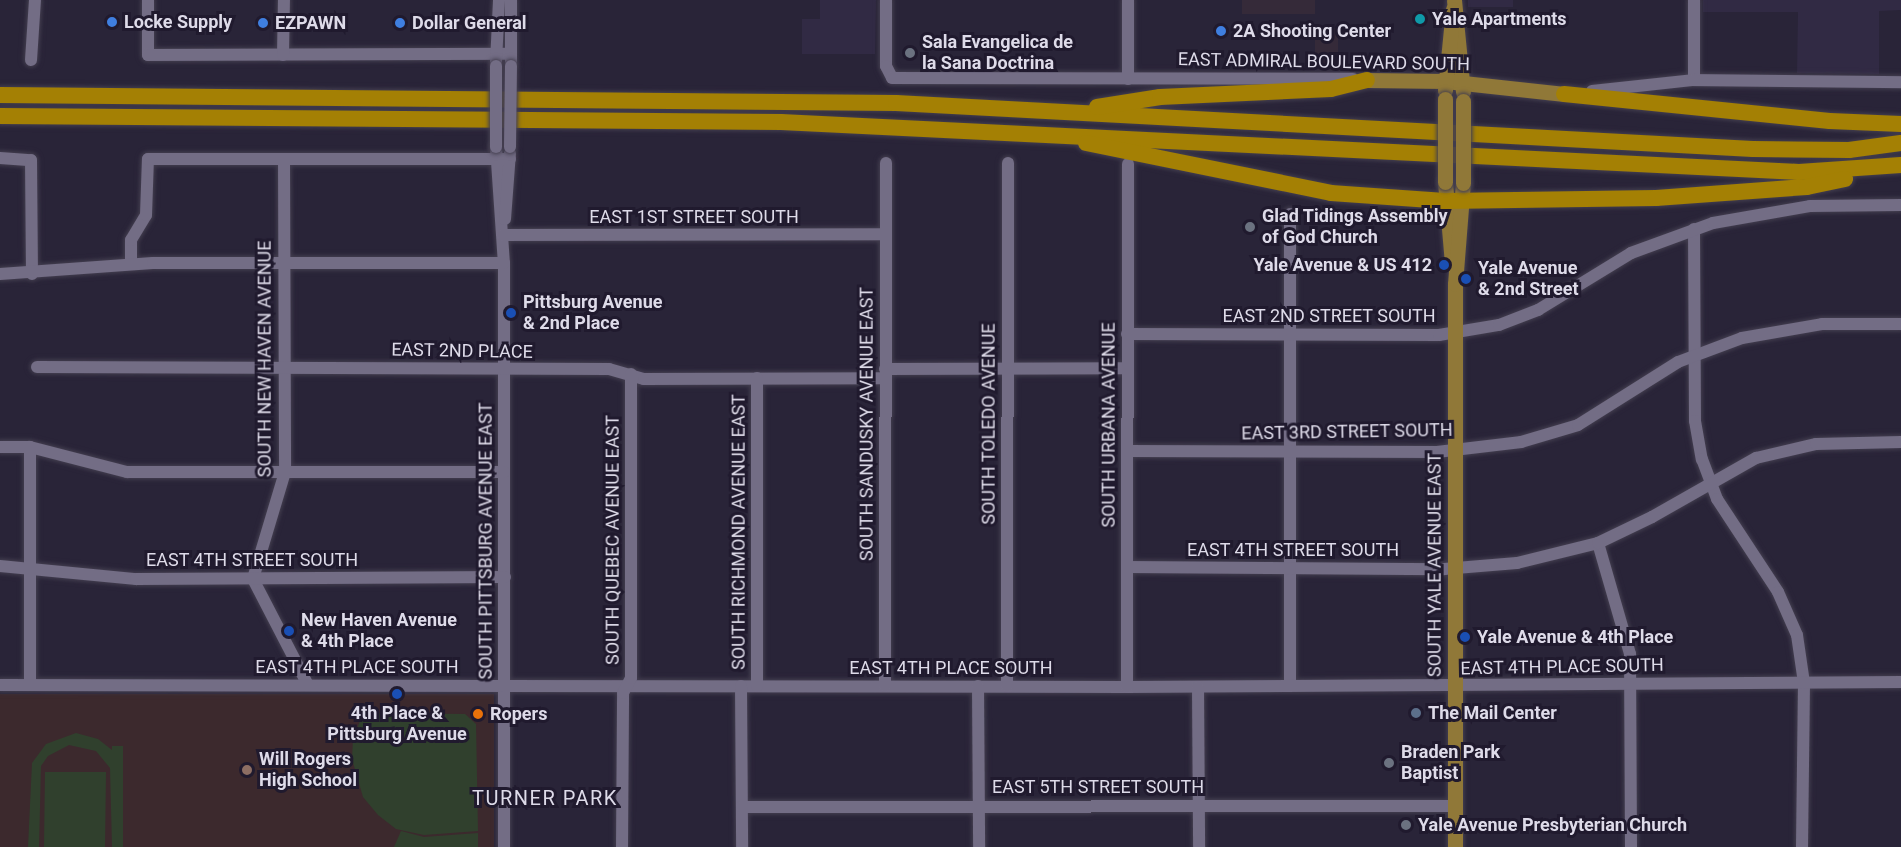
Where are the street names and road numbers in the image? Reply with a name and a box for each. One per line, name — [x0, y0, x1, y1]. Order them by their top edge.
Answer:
street label: EAST ADMIRAL BOULEVARD SOUTH — [1178, 49, 1470, 75]
street label: EAST 1ST STREET SOUTH — [589, 206, 799, 228]
street label: SOUTH NEW HAVEN AVENUE — [254, 241, 276, 477]
street label: SOUTH SANDUSKY AVENUE EAST — [856, 287, 878, 561]
street label: EAST 2ND STREET SOUTH — [1222, 305, 1436, 327]
street label: SOUTH URBANA AVENUE — [1098, 322, 1120, 528]
street label: SOUTH TOLEDO AVENUE — [978, 323, 1000, 525]
street label: EAST 2ND PLACE — [391, 339, 533, 363]
street label: SOUTH RICHMOND AVENUE EAST — [728, 394, 750, 670]
street label: SOUTH PITTSBURG AVENUE EAST — [475, 403, 497, 679]
street label: SOUTH QUEBEC AVENUE EAST — [602, 415, 624, 665]
street label: EAST 3RD STREET SOUTH — [1241, 419, 1453, 445]
street label: SOUTH YALE AVENUE EAST — [1424, 453, 1446, 677]
street label: EAST 4TH STREET SOUTH — [1187, 539, 1399, 561]
street label: EAST 4TH STREET SOUTH — [146, 549, 358, 571]
street label: EAST 4TH PLACE SOUTH — [1460, 654, 1664, 680]
street label: EAST 4TH PLACE SOUTH — [255, 656, 459, 678]
street label: EAST 4TH PLACE SOUTH — [849, 657, 1053, 679]
street label: EAST 5TH STREET SOUTH — [992, 776, 1204, 798]

